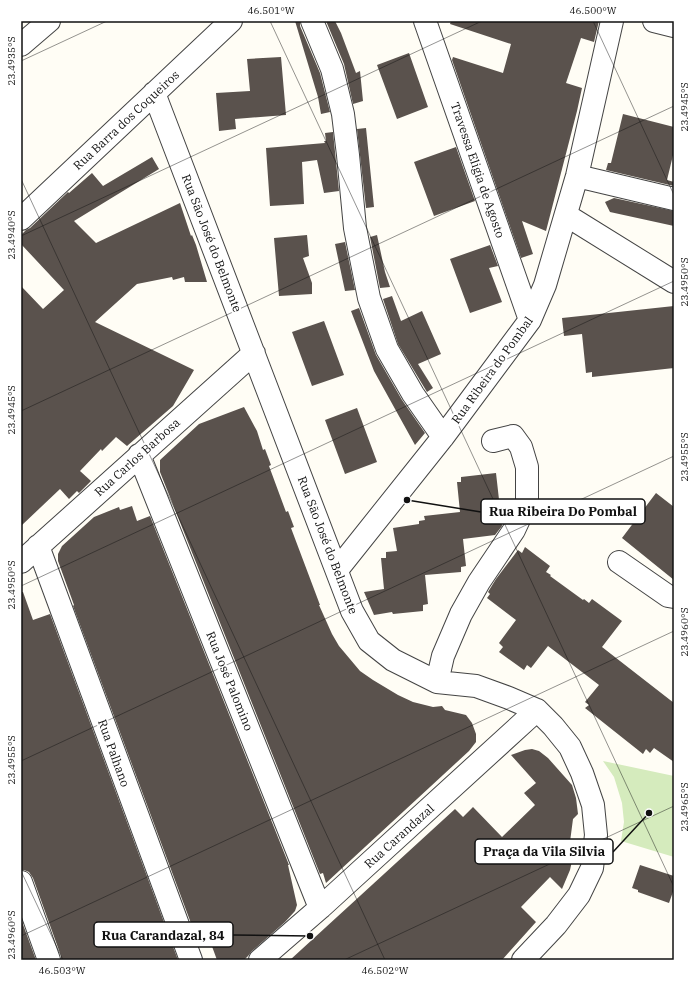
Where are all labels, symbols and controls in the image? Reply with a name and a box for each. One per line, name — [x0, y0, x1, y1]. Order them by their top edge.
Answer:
text: 46.501°W — [247, 4, 295, 17]
text: 46.500°W — [569, 4, 617, 17]
text: 23.4935°S — [5, 36, 18, 86]
street label: Rua Barra dos Coqueiros — [70, 67, 182, 173]
text: 23.4945°S — [678, 82, 691, 132]
street label: Travessa Eligia de Agosto — [448, 100, 508, 240]
street label: Rua São José do Belmonte — [179, 172, 245, 314]
text: 23.4940°S — [5, 210, 18, 260]
text: 23.4950°S — [678, 257, 691, 307]
street label: Rua Ribeira do Pombal — [448, 313, 536, 426]
text: 23.4945°S — [5, 385, 18, 435]
street label: Rua Carlos Barbosa — [91, 414, 183, 499]
text: 23.4955°S — [678, 432, 691, 482]
street label: Rua São José do Belmonte — [295, 474, 361, 616]
callout: Rua Ribeira Do Pombal — [481, 499, 645, 524]
text: Rua Ribeira Do Pombal — [489, 503, 637, 520]
text: 23.4950°S — [5, 560, 18, 610]
text: 23.4960°S — [678, 607, 691, 657]
street label: Rua José Palomino — [203, 629, 257, 733]
street label: Rua Palhano — [95, 717, 133, 789]
text: 23.4955°S — [5, 735, 18, 785]
text: 23.4965°S — [678, 782, 691, 832]
street label: Rua Carandazal — [361, 801, 437, 871]
callout: Praça da Vila Silvia — [475, 839, 613, 864]
text: Praça da Vila Silvia — [483, 843, 606, 860]
text: 23.4960°S — [5, 910, 18, 960]
callout: Rua Carandazal, 84 — [94, 922, 233, 947]
text: Rua Carandazal, 84 — [101, 927, 225, 944]
text: 46.503°W — [38, 964, 86, 977]
text: 46.502°W — [361, 964, 409, 977]

